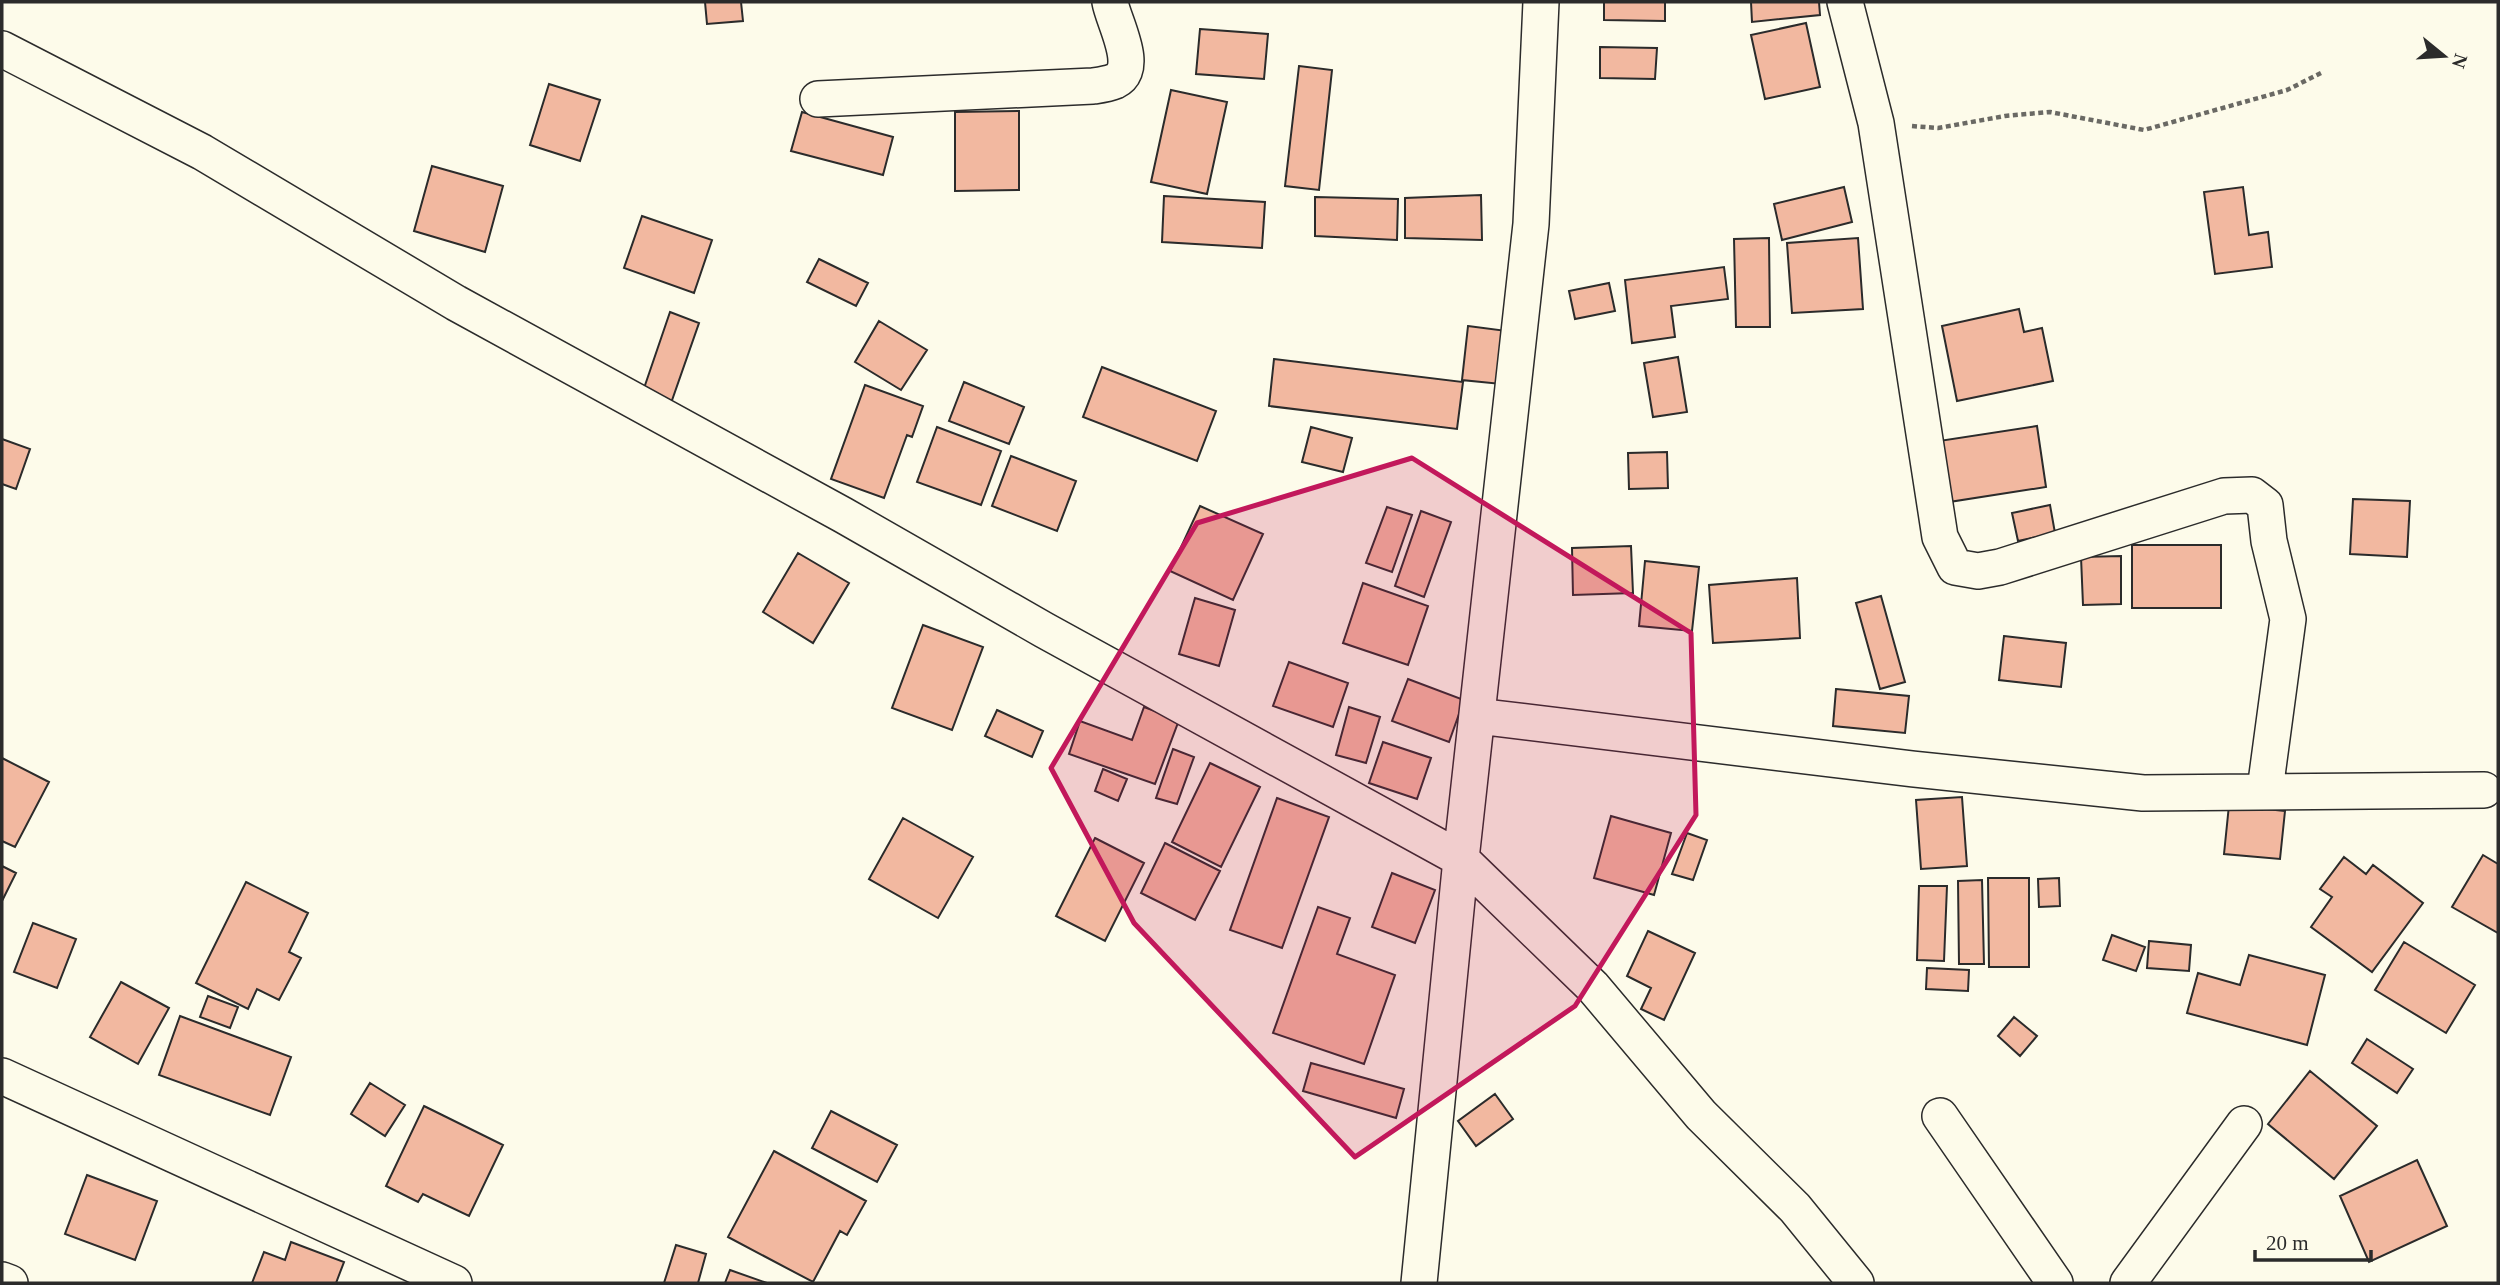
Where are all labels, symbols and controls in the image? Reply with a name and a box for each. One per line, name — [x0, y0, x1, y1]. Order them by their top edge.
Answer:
north arrow — [2409, 21, 2479, 91]
text: N — [2448, 51, 2472, 71]
scale bar — [2255, 1218, 2370, 1262]
text: 20 m — [2266, 1231, 2309, 1255]

